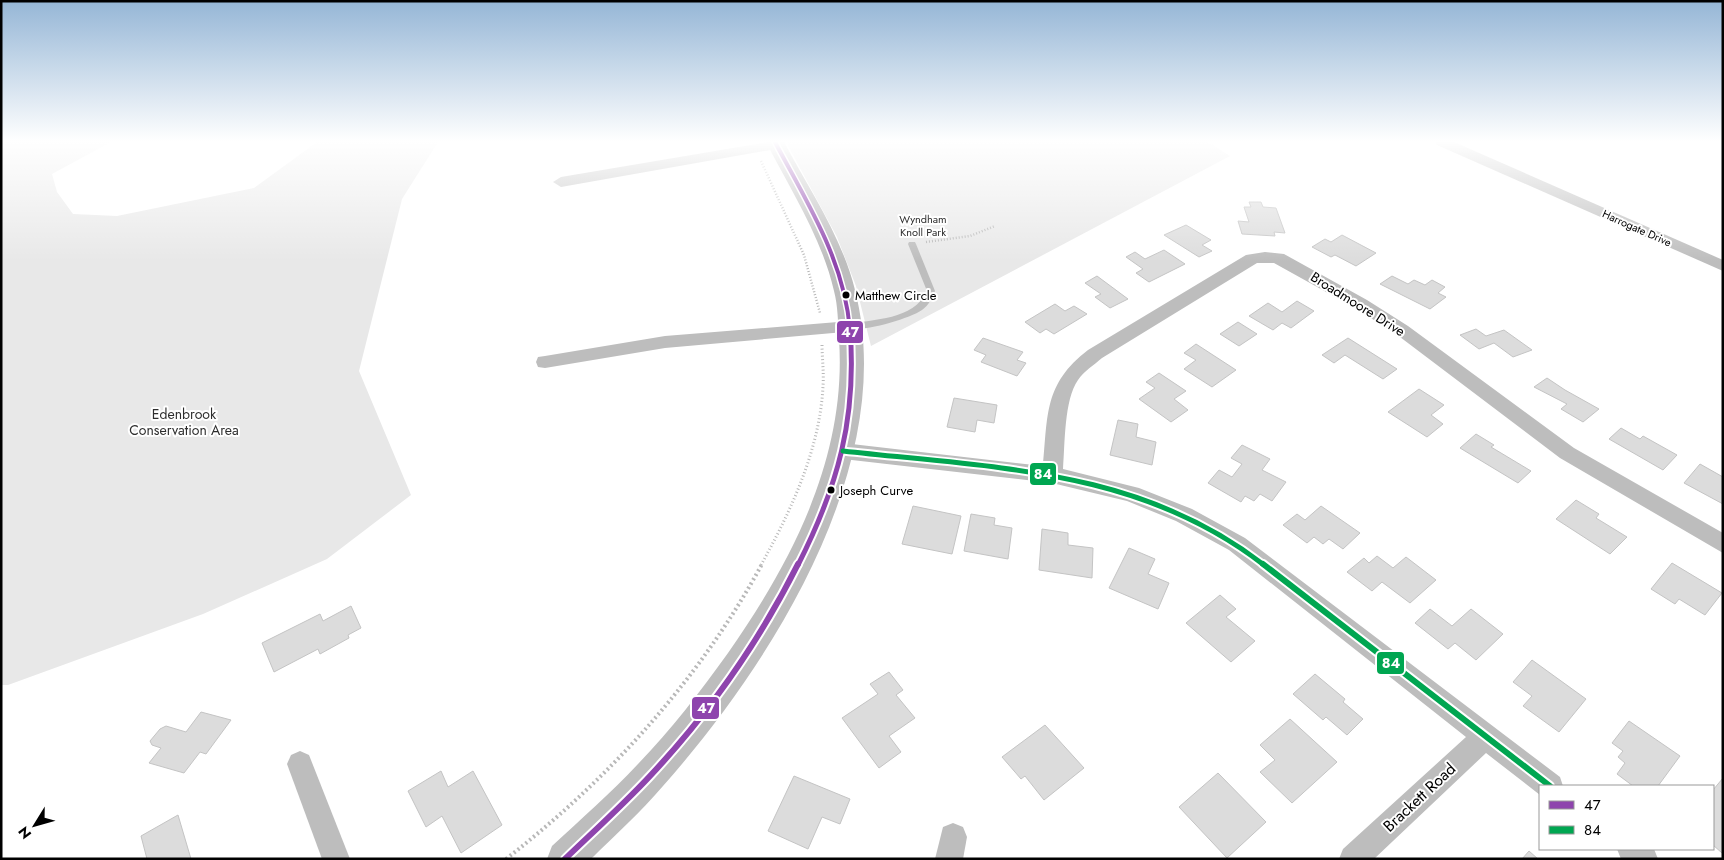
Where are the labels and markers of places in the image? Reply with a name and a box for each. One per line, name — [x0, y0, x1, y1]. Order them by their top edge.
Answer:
place label: Matthew Circle — [855, 286, 937, 305]
marker: Matthew Circle — [841, 290, 851, 300]
place label: Joseph Curve — [838, 481, 913, 500]
marker: Joseph Curve — [826, 485, 836, 495]

